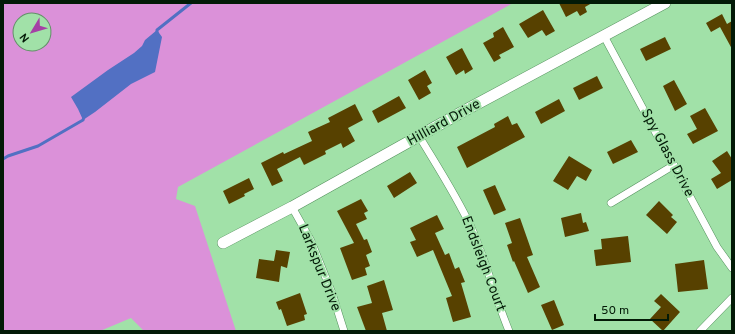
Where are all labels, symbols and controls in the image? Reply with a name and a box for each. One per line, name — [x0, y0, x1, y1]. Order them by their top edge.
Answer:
north arrow — [12, 12, 52, 52]
text: N — [17, 30, 33, 45]
street label: Hilliard Drive — [404, 96, 484, 150]
street label: Spy Glass Drive — [637, 106, 697, 200]
street label: Endsleigh Court — [457, 214, 509, 314]
street label: Larkspur Drive — [294, 222, 344, 314]
scale bar — [595, 296, 668, 322]
text: 50 m — [601, 303, 629, 319]

